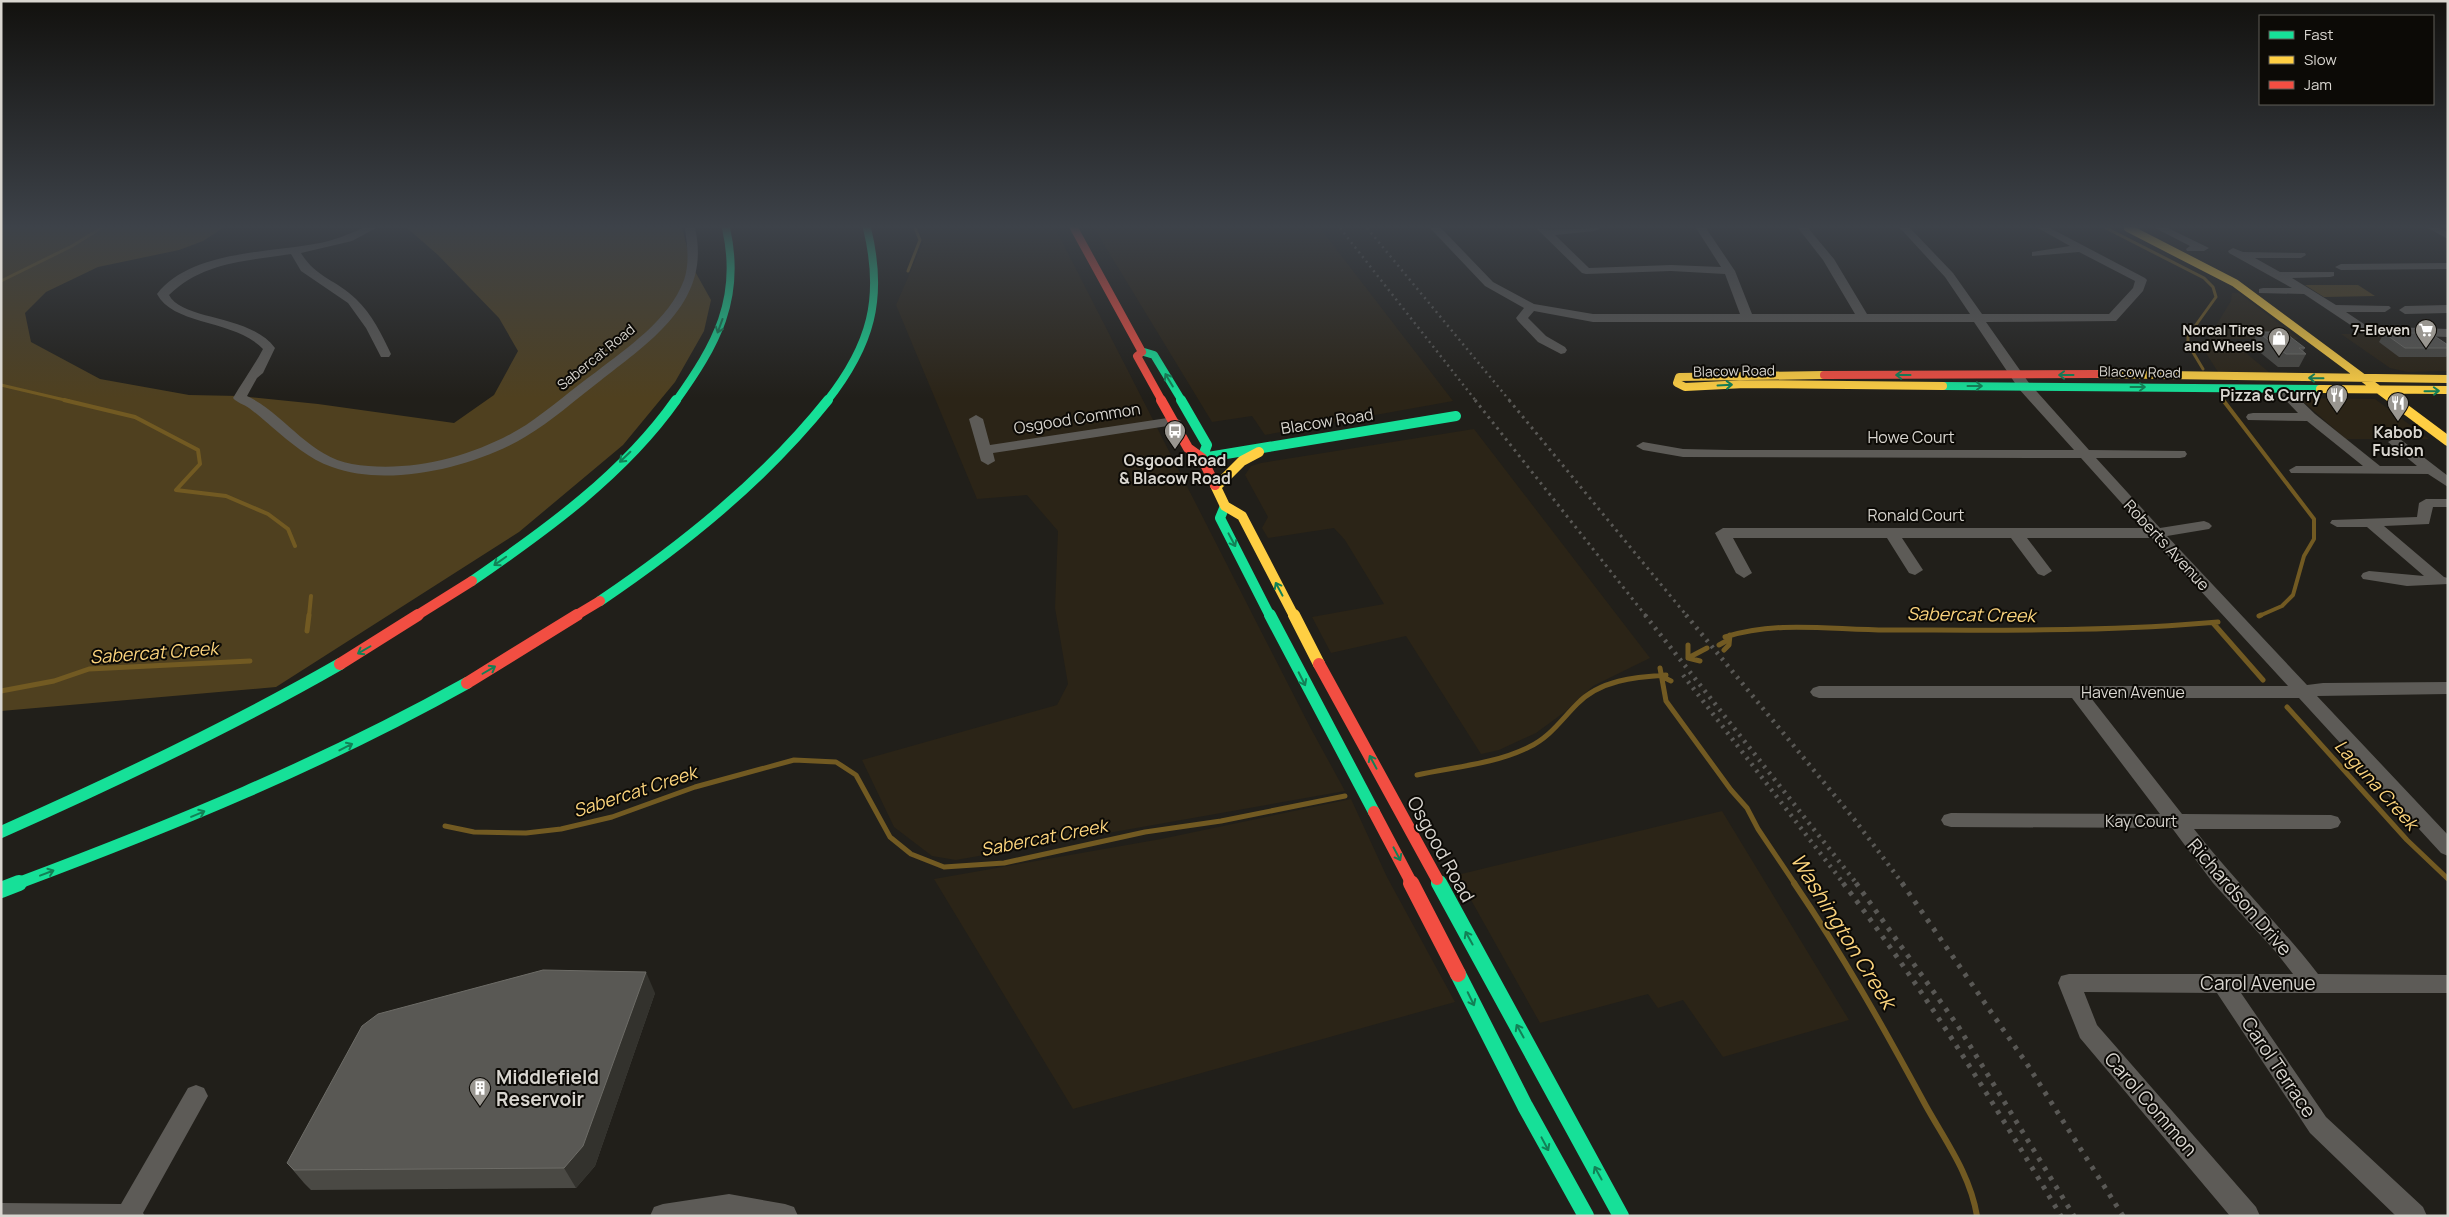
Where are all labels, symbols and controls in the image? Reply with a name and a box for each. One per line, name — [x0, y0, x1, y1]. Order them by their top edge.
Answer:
legend — [2259, 15, 2434, 105]
text: Fast — [2304, 24, 2333, 45]
text: Slow — [2304, 49, 2337, 70]
text: Jam — [2304, 74, 2332, 95]
one-way arrow — [715, 318, 724, 334]
supermarket icon: 7-Eleven — [2414, 318, 2438, 349]
street label: Sabercat Road — [553, 319, 639, 394]
place label: Norcal Tires and Wheels — [2182, 320, 2263, 355]
place label: 7-Eleven — [2352, 320, 2410, 339]
shop icon: Norcal Tires and Wheels — [2267, 326, 2291, 357]
street label: Blacow Road — [1693, 360, 1775, 381]
street label: Blacow Road — [2099, 361, 2181, 382]
one-way arrow — [1896, 370, 1912, 380]
one-way arrow — [2058, 370, 2074, 380]
one-way arrow — [2308, 373, 2324, 383]
one-way arrow — [1164, 374, 1174, 388]
one-way arrow — [1717, 381, 1733, 390]
one-way arrow — [1966, 381, 1983, 391]
one-way arrow — [2129, 382, 2145, 392]
restaurant icon: Pizza & Curry — [2325, 383, 2349, 414]
place label: Pizza & Curry — [2220, 384, 2321, 406]
one-way arrow — [2423, 386, 2439, 396]
restaurant icon: Kabob Fusion — [2386, 391, 2410, 422]
street label: Osgood Common — [1012, 397, 1142, 439]
street label: Blacow Road — [1279, 403, 1375, 439]
bus stop icon: Osgood Road & Blacow Road — [1163, 419, 1187, 450]
place label: Kabob Fusion — [2372, 421, 2424, 461]
street label: Howe Court — [1867, 426, 1955, 448]
place label: Osgood Road & Blacow Road — [1119, 449, 1231, 489]
one-way arrow — [619, 451, 631, 463]
street label: Roberts Avenue — [2119, 495, 2215, 595]
street label: Ronald Court — [1868, 504, 1964, 526]
one-way arrow — [1228, 532, 1237, 547]
one-way arrow — [494, 556, 508, 566]
one-way arrow — [1274, 581, 1284, 596]
water label: Sabercat Creek — [1907, 601, 2039, 627]
water label: Sabercat Creek — [89, 635, 222, 668]
one-way arrow — [358, 645, 372, 655]
one-way arrow — [482, 665, 496, 675]
one-way arrow — [1298, 671, 1307, 686]
street label: Haven Avenue — [2081, 681, 2185, 703]
water label: Laguna Creek — [2330, 734, 2426, 837]
one-way arrow — [339, 742, 354, 752]
one-way arrow — [1368, 755, 1378, 770]
water label: Sabercat Creek — [570, 759, 702, 822]
street label: Osgood Road — [1401, 791, 1481, 907]
one-way arrow — [190, 809, 205, 818]
street label: Kay Court — [2105, 810, 2177, 832]
water label: Sabercat Creek — [978, 812, 1112, 861]
street label: Richardson Drive — [2182, 833, 2298, 961]
one-way arrow — [1392, 847, 1402, 862]
water label: Washington Creek — [1785, 848, 1904, 1016]
one-way arrow — [39, 868, 54, 877]
one-way arrow — [1464, 931, 1473, 946]
street label: Carol Avenue — [2200, 970, 2316, 996]
one-way arrow — [1467, 991, 1476, 1006]
street label: Carol Terrace — [2236, 1011, 2322, 1123]
one-way arrow — [1514, 1024, 1524, 1038]
street label: Carol Common — [2099, 1046, 2203, 1162]
place label: Middlefield Reservoir — [496, 1064, 599, 1112]
building icon: Middlefield Reservoir — [468, 1076, 492, 1107]
one-way arrow — [1540, 1136, 1550, 1151]
one-way arrow — [1592, 1166, 1602, 1181]

